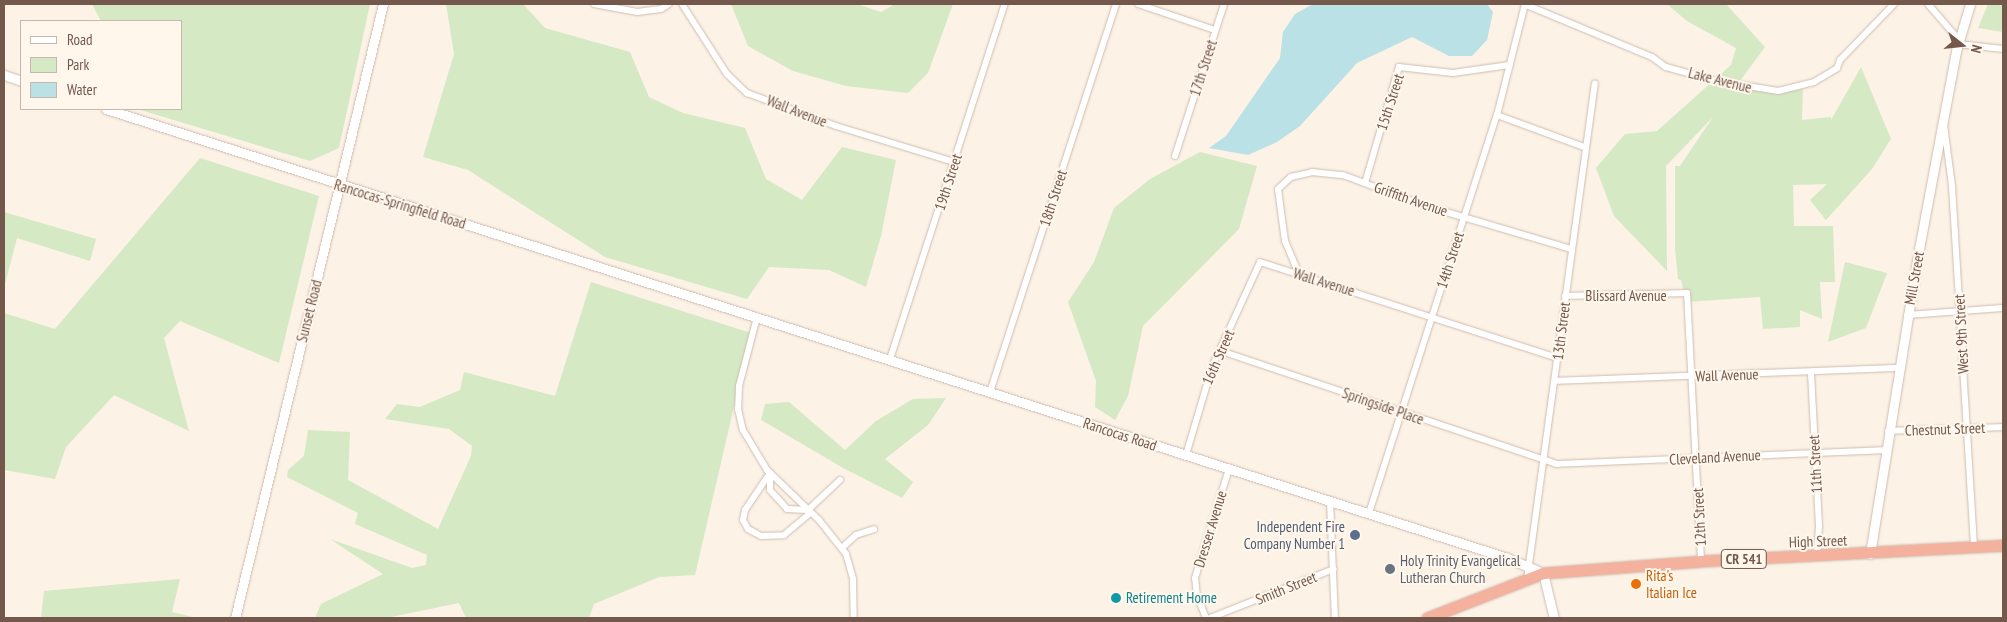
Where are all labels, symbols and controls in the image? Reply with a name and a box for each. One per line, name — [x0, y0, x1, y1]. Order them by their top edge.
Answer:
legend — [20, 20, 182, 110]
north arrow — [1937, 20, 1987, 70]
text: Road — [67, 30, 93, 49]
street label: 17th Street — [1185, 37, 1221, 99]
text: N — [1967, 43, 1986, 55]
text: Park — [67, 55, 89, 74]
street label: Lake Avenue — [1686, 63, 1754, 97]
street label: 15th Street — [1372, 71, 1408, 133]
text: Water — [67, 80, 97, 99]
street label: Wall Avenue — [764, 91, 830, 131]
street label: 19th Street — [930, 151, 966, 213]
street label: 18th Street — [1035, 167, 1071, 229]
street label: Rancocas-Springfield Road — [332, 175, 468, 233]
street label: Griffith Avenue — [1372, 178, 1450, 220]
street label: 14th Street — [1432, 229, 1468, 291]
street label: Mill Street — [1900, 250, 1928, 306]
street label: Wall Avenue — [1291, 264, 1357, 300]
street label: Sunset Road — [293, 278, 325, 344]
street label: Blissard Avenue — [1585, 287, 1667, 305]
street label: West 9th Street — [1950, 294, 1972, 374]
street label: 13th Street — [1549, 301, 1573, 361]
street label: 16th Street — [1198, 327, 1238, 387]
street label: Wall Avenue — [1695, 365, 1759, 385]
street label: Springside Place — [1340, 384, 1426, 428]
street label: Rancocas Road — [1081, 414, 1159, 454]
street label: Chestnut Street — [1905, 419, 1985, 439]
street label: 11th Street — [1804, 434, 1826, 494]
street label: Cleveland Avenue — [1669, 446, 1761, 468]
street label: 12th Street — [1688, 487, 1710, 547]
street label: Dresser Avenue — [1190, 488, 1230, 570]
place label: Independent Fire Company Number 1 — [1243, 517, 1345, 552]
marker: Independent Fire Company Number 1 — [1349, 529, 1361, 541]
street label: High Street — [1788, 531, 1848, 551]
road number: CR 541 — [1720, 548, 1768, 570]
place label: Holy Trinity Evangelical Lutheran Church — [1400, 551, 1521, 586]
marker: Holy Trinity Evangelical Lutheran Church — [1384, 563, 1396, 575]
place label: Rita's Italian Ice — [1646, 566, 1697, 601]
street label: Smith Street — [1253, 568, 1319, 608]
marker: Rita's Italian Ice — [1630, 578, 1642, 590]
place label: Retirement Home — [1126, 589, 1217, 607]
marker: Retirement Home — [1110, 592, 1122, 604]

